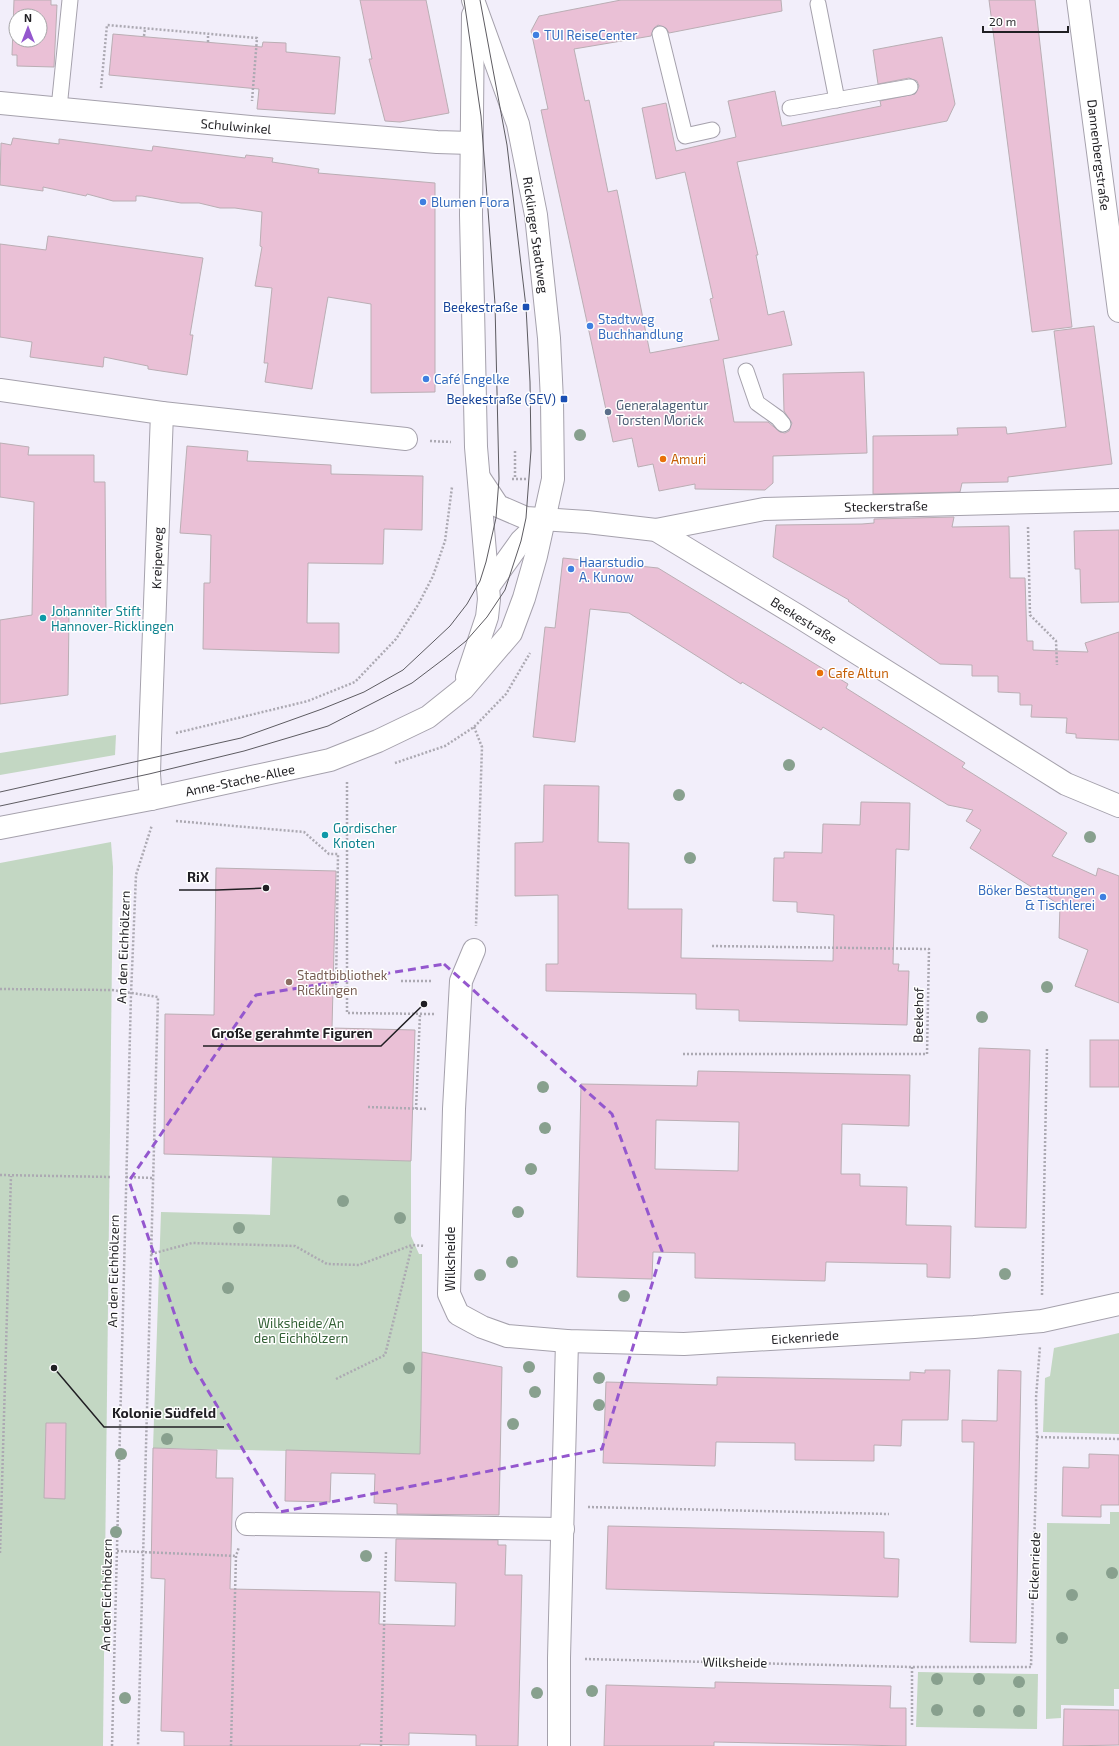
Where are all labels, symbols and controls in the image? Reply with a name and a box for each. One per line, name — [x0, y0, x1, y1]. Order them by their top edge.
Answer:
north arrow — [8, 8, 48, 48]
scale bar — [983, 8, 1068, 34]
text: N — [24, 11, 32, 24]
text: 20 m — [989, 14, 1016, 28]
place label: TUI ReiseCenter — [544, 27, 637, 43]
marker: TUI ReiseCenter — [531, 30, 541, 40]
street label: Dannenbergstraße — [1084, 98, 1114, 212]
street label: Schulwinkel — [200, 115, 272, 137]
street label: Ricklinger Stadtweg — [520, 176, 552, 294]
place label: Blumen Flora — [431, 194, 510, 210]
marker: Blumen Flora — [418, 197, 428, 207]
place label: Beekestraße — [443, 299, 518, 315]
marker: Beekestraße — [521, 302, 531, 312]
place label: Stadtweg Buchhandlung — [598, 311, 683, 342]
marker: Stadtweg Buchhandlung — [585, 321, 595, 331]
place label: Café Engelke — [434, 371, 510, 387]
marker: Café Engelke — [421, 374, 431, 384]
place label: Beekestraße (SEV) — [447, 391, 556, 407]
marker: Beekestraße (SEV) — [559, 394, 569, 404]
place label: Generalagentur Torsten Morick — [616, 397, 708, 428]
marker: Generalagentur Torsten Morick — [603, 407, 613, 417]
place label: Amuri — [671, 451, 706, 467]
marker: Amuri — [658, 454, 668, 464]
street label: Steckerstraße — [844, 497, 928, 515]
street label: Kreipeweg — [148, 527, 166, 589]
place label: Haarstudio A. Kunow — [579, 554, 644, 585]
marker: Haarstudio A. Kunow — [566, 564, 576, 574]
street label: Beekestraße — [768, 593, 840, 647]
place label: Johanniter Stift Hannover-Ricklingen — [51, 603, 174, 634]
marker: Johanniter Stift Hannover-Ricklingen — [38, 613, 48, 623]
place label: Cafe Altun — [828, 665, 889, 681]
marker: Cafe Altun — [815, 668, 825, 678]
street label: Anne-Stache-Allee — [184, 761, 296, 799]
place label: Gordischer Knoten — [333, 820, 397, 851]
marker: Gordischer Knoten — [320, 830, 330, 840]
callout: RiX — [179, 864, 217, 890]
text: RiX — [187, 868, 209, 885]
place label: Böker Bestattungen & Tischlerei — [978, 882, 1095, 913]
street label: An den Eichhölzern — [113, 890, 133, 1004]
marker: Böker Bestattungen & Tischlerei — [1098, 892, 1108, 902]
place label: Stadtbibliothek Ricklingen — [297, 967, 388, 998]
marker: Stadtbibliothek Ricklingen — [284, 977, 294, 987]
street label: Beekehof — [910, 986, 926, 1043]
callout: Große gerahmte Figuren — [203, 1020, 381, 1046]
text: Große gerahmte Figuren — [211, 1024, 373, 1041]
street label: An den Eichhölzern — [104, 1214, 122, 1328]
street label: Wilksheide — [442, 1227, 458, 1291]
park label: Wilksheide/An den Eichhölzern — [254, 1315, 348, 1346]
street label: Eickenriede — [771, 1327, 839, 1347]
callout: Kolonie Südfeld — [104, 1401, 224, 1427]
text: Kolonie Südfeld — [112, 1404, 216, 1421]
street label: Eickenriede — [1025, 1532, 1043, 1600]
street label: An den Eichhölzern — [97, 1538, 115, 1652]
street label: Wilksheide — [702, 1653, 768, 1671]

